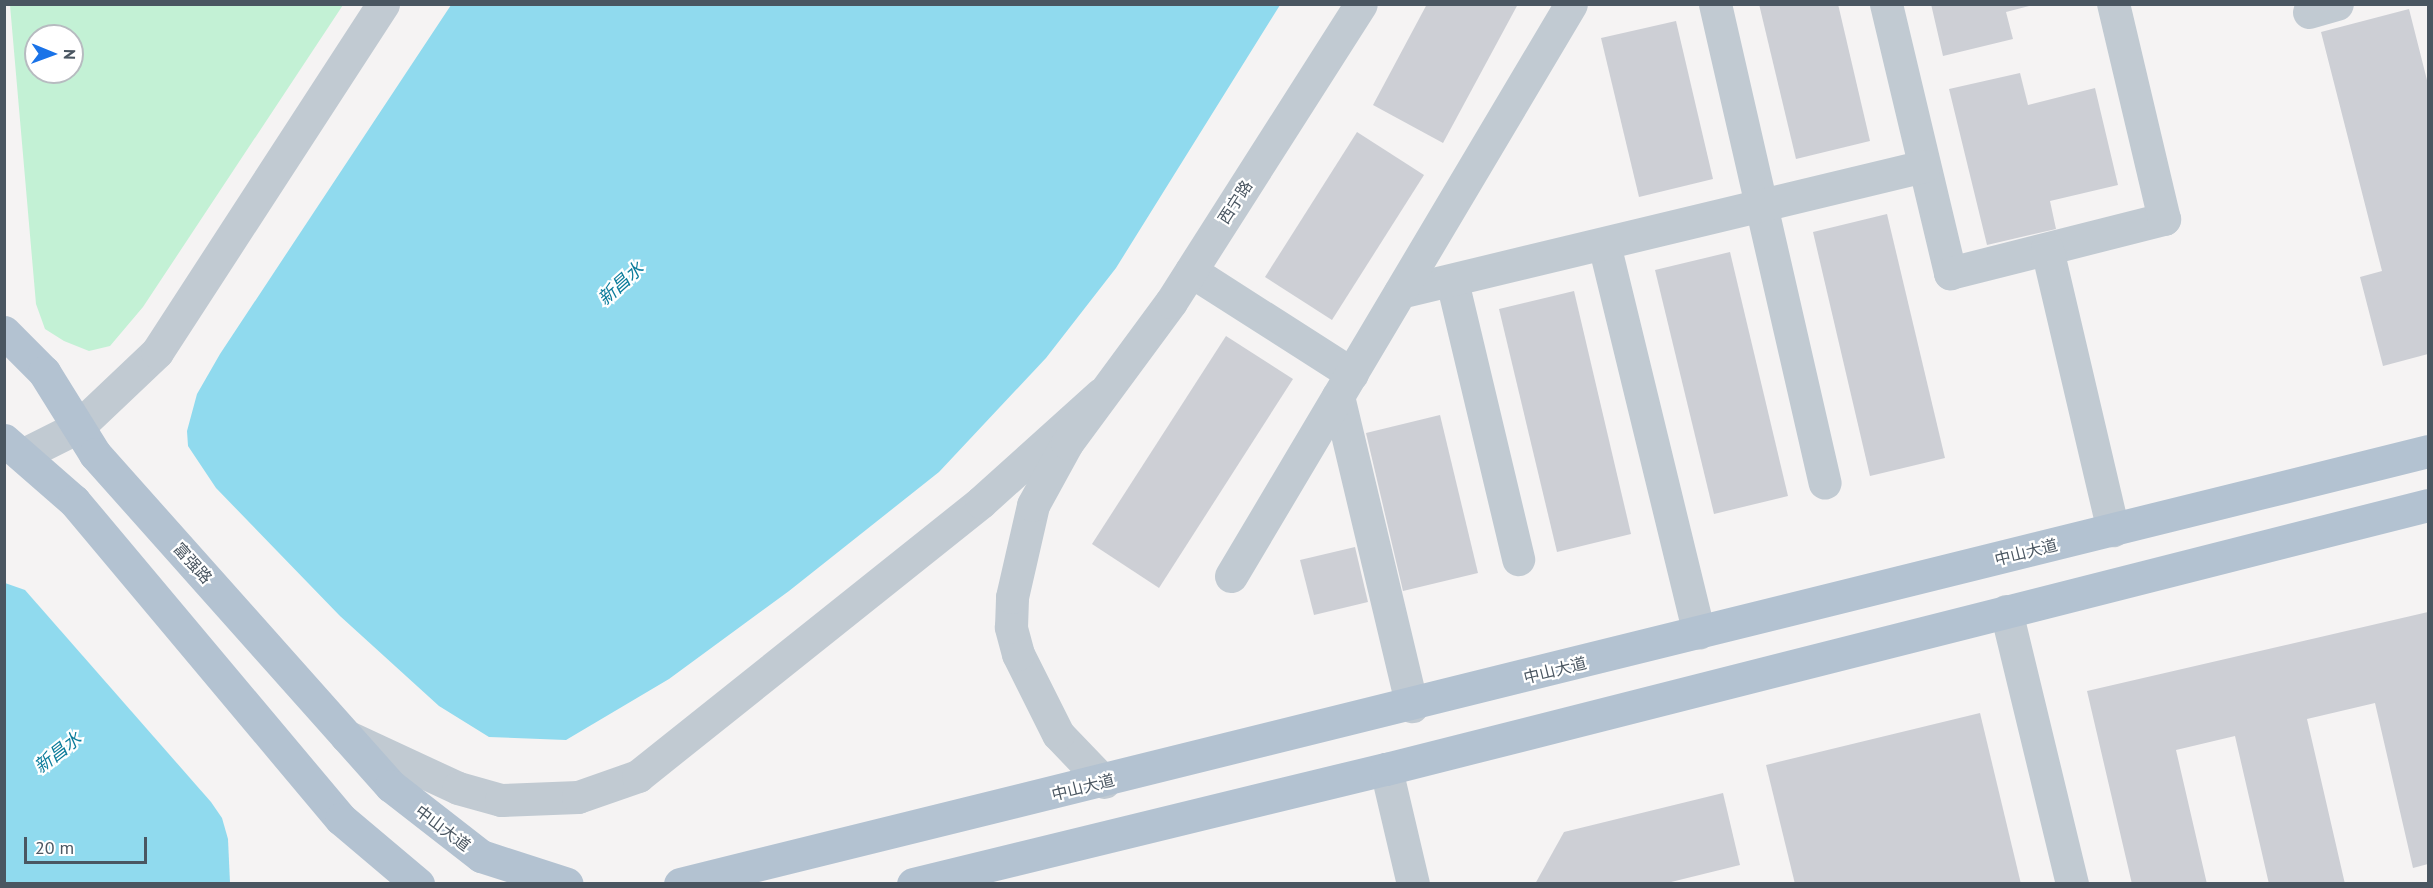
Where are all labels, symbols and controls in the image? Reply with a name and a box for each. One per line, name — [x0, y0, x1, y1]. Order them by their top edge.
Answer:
north arrow — [24, 24, 84, 84]
text: N — [60, 49, 80, 60]
street label: 西宁路 — [1214, 177, 1256, 227]
water label: 新昌水 — [594, 258, 648, 310]
street label: 中山大道 — [1993, 535, 2059, 569]
street label: 富强路 — [170, 539, 216, 587]
street label: 中山大道 — [1522, 653, 1588, 687]
water label: 新昌水 — [30, 728, 86, 778]
street label: 中山大道 — [1050, 770, 1116, 804]
street label: 中山大道 — [412, 801, 474, 855]
scale bar — [27, 825, 150, 863]
text: 20 m — [35, 836, 74, 859]

